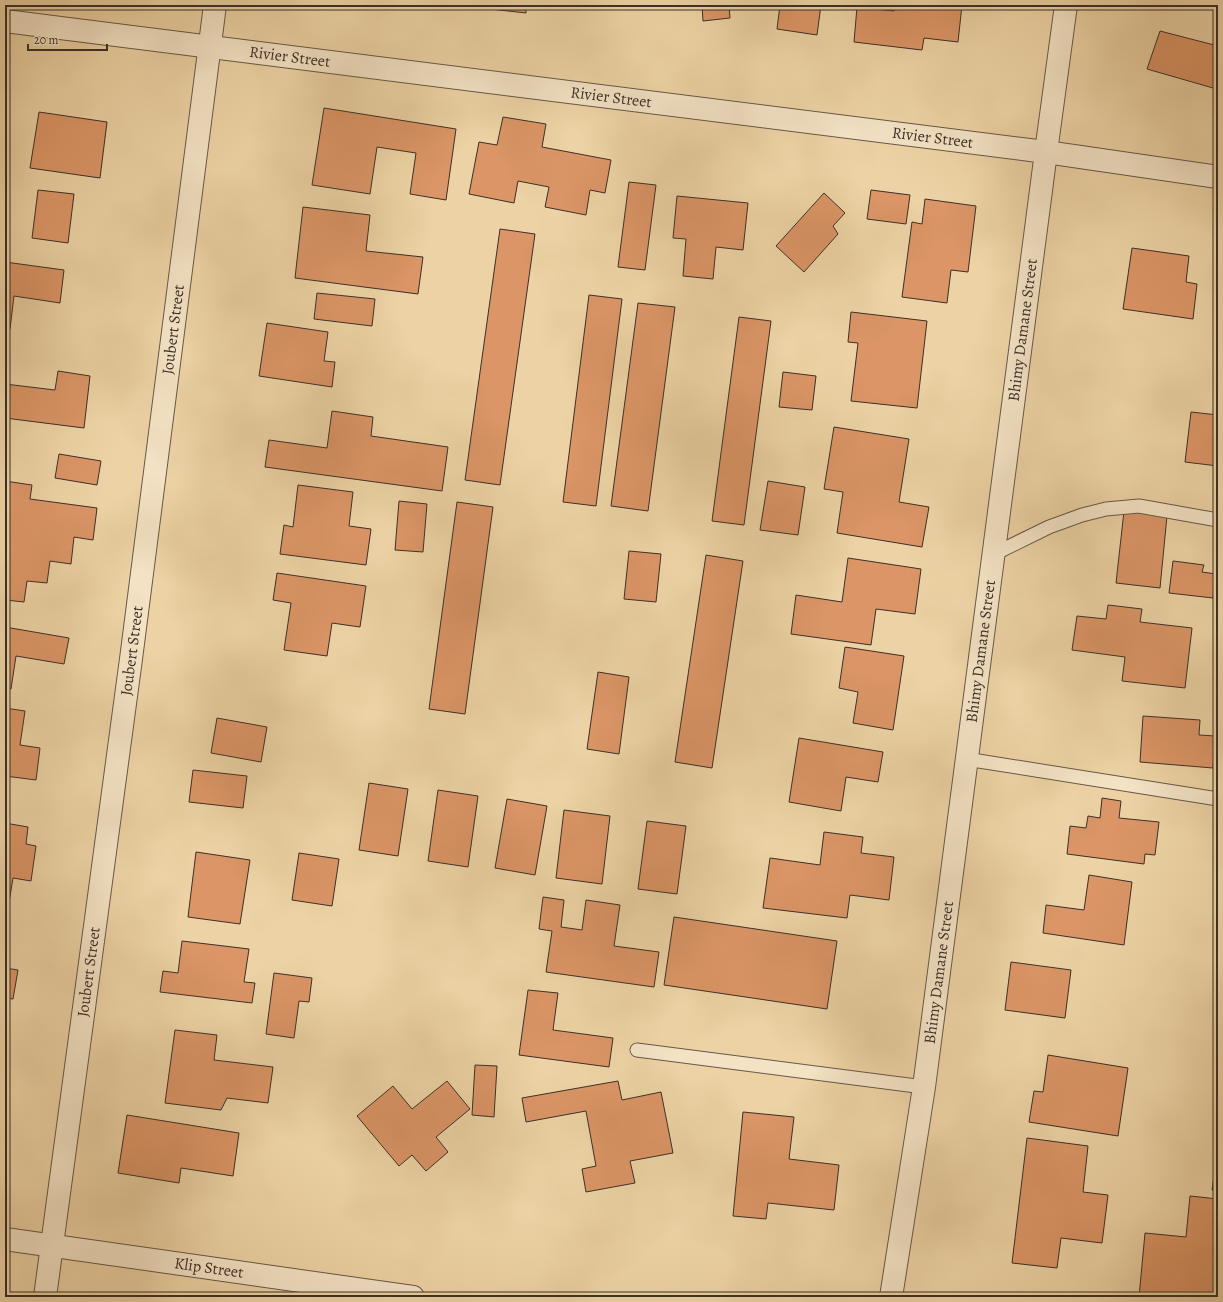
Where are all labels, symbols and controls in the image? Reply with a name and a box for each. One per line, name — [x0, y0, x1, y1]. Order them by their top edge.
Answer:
scale bar — [28, 26, 107, 52]
text: 20 m — [34, 32, 58, 48]
street label: Rivier Street — [248, 41, 332, 73]
street label: Rivier Street — [569, 81, 653, 113]
street label: Rivier Street — [891, 122, 975, 154]
street label: Bhimy Damane Street — [1003, 257, 1043, 403]
street label: Joubert Street — [157, 283, 190, 376]
street label: Bhimy Damane Street — [961, 578, 1001, 724]
street label: Joubert Street — [115, 605, 149, 697]
street label: Bhimy Damane Street — [919, 900, 959, 1045]
street label: Joubert Street — [72, 926, 106, 1018]
street label: Klip Street — [173, 1252, 245, 1284]

